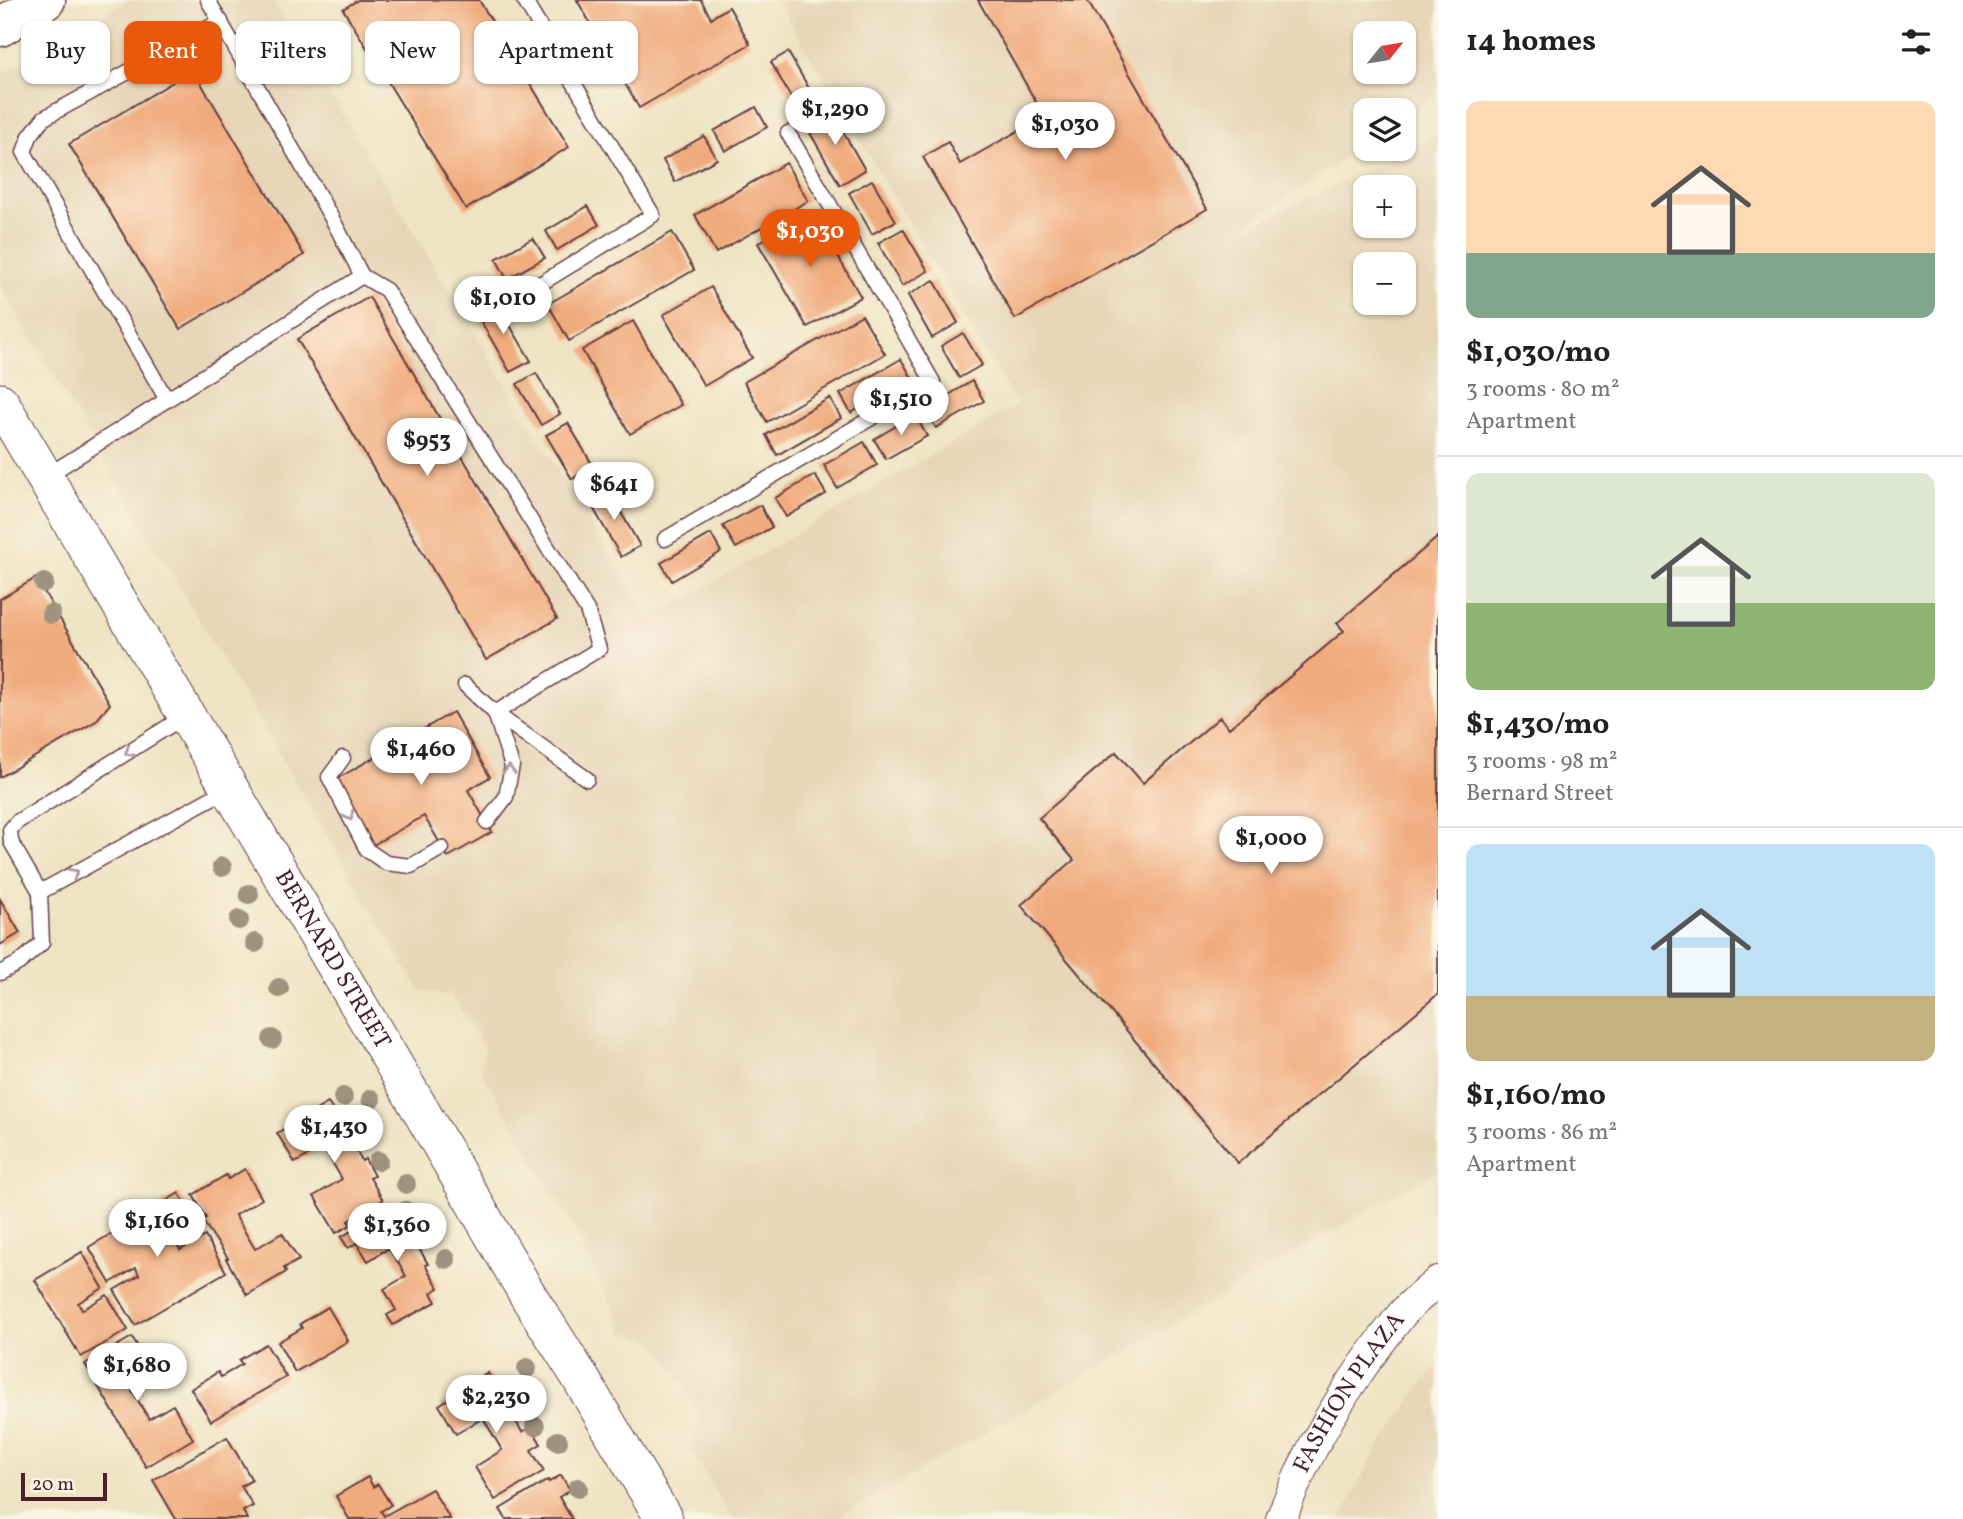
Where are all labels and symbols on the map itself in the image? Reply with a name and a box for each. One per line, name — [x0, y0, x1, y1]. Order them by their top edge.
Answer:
north arrow — [1353, 21, 1416, 84]
pin: $1,290 — [778, 88, 892, 147]
pin: $1,030 — [1008, 102, 1122, 162]
pin: $1,030 — [753, 210, 867, 269]
pin: $1,010 — [446, 276, 560, 336]
pin: $1,510 — [844, 378, 958, 437]
pin: $953 — [386, 419, 468, 478]
pin: $641 — [573, 462, 655, 522]
pin: $1,460 — [364, 728, 478, 787]
one-way arrow — [124, 743, 137, 756]
one-way arrow — [501, 764, 517, 775]
one-way arrow — [340, 809, 354, 822]
pin: $1,000 — [1214, 816, 1328, 876]
street label: BERNARD STREET — [265, 864, 398, 1056]
one-way arrow — [67, 868, 80, 881]
pin: $1,430 — [277, 1106, 391, 1165]
pin: $1,160 — [100, 1200, 214, 1259]
pin: $1,360 — [340, 1204, 454, 1263]
street label: FASHION PLAZA — [1286, 1305, 1414, 1479]
pin: $1,680 — [80, 1344, 194, 1403]
pin: $2,230 — [439, 1376, 553, 1435]
scale bar — [21, 1470, 107, 1502]

